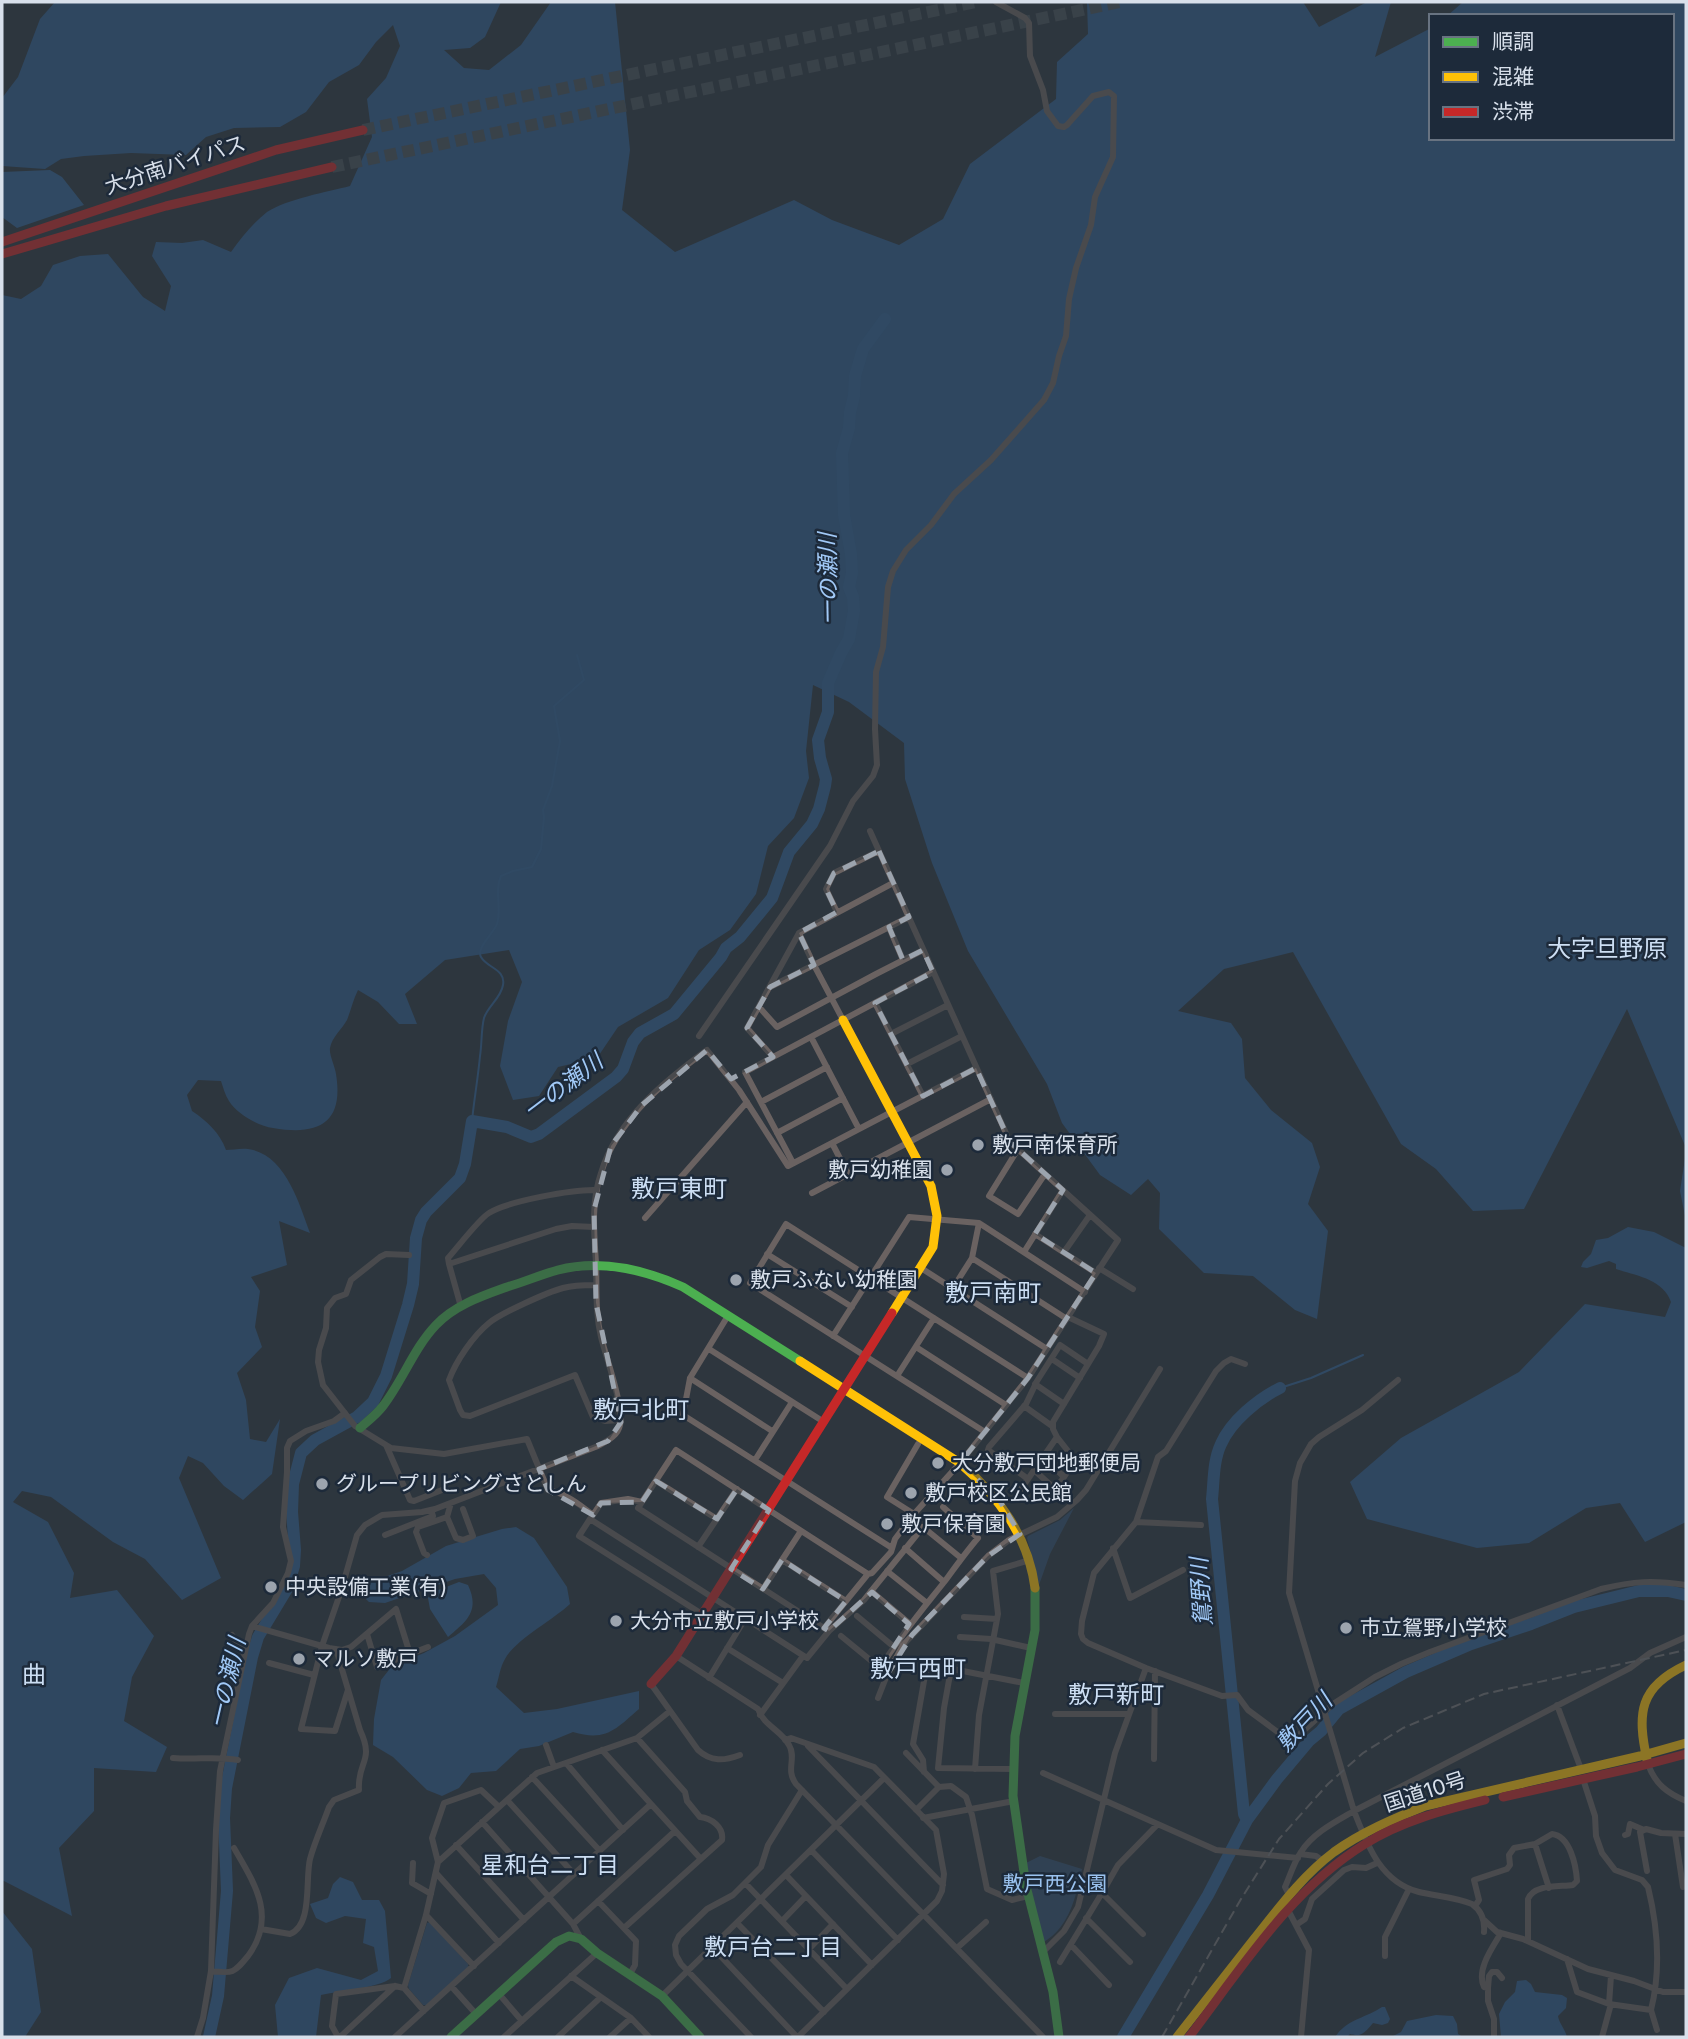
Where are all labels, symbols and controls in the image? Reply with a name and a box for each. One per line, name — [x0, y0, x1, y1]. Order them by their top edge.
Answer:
legend — [1429, 14, 1674, 140]
text: 順調 — [1492, 29, 1534, 54]
text: 混雑 — [1492, 64, 1534, 89]
text: 渋滞 — [1492, 99, 1534, 124]
street label: 大分南バイパス — [101, 130, 248, 199]
water label: 一の瀬川 — [813, 530, 843, 625]
district label: 大字旦野原 — [1547, 934, 1667, 963]
water label: 一の瀬川 — [518, 1045, 611, 1125]
place label: 敷戸南保育所 — [992, 1132, 1118, 1157]
marker: 敷戸南保育所 — [970, 1137, 986, 1153]
place label: 敷戸幼稚園 — [828, 1157, 933, 1182]
marker: 敷戸幼稚園 — [939, 1162, 955, 1178]
district label: 敷戸東町 — [631, 1174, 727, 1203]
place label: 敷戸ふない幼稚園 — [750, 1267, 918, 1292]
marker: 敷戸ふない幼稚園 — [728, 1272, 744, 1288]
district label: 敷戸南町 — [945, 1278, 1041, 1307]
district label: 敷戸北町 — [593, 1395, 689, 1424]
place label: 大分敷戸団地郵便局 — [952, 1450, 1141, 1475]
marker: 大分敷戸団地郵便局 — [930, 1455, 946, 1471]
place label: グループリビングさとしん — [336, 1471, 587, 1496]
marker: グループリビングさとしん — [314, 1476, 330, 1492]
place label: 敷戸校区公民館 — [925, 1480, 1072, 1505]
marker: 敷戸校区公民館 — [903, 1485, 919, 1501]
place label: 敷戸保育園 — [901, 1511, 1006, 1536]
marker: 敷戸保育園 — [879, 1516, 895, 1532]
water label: 鴛野川 — [1184, 1554, 1217, 1627]
place label: 中央設備工業(有) — [285, 1574, 447, 1599]
marker: 中央設備工業(有) — [263, 1579, 279, 1595]
place label: 大分市立敷戸小学校 — [630, 1608, 819, 1633]
marker: 大分市立敷戸小学校 — [608, 1613, 624, 1629]
place label: 市立鴛野小学校 — [1360, 1615, 1507, 1640]
marker: 市立鴛野小学校 — [1338, 1620, 1354, 1636]
water label: 一の瀬川 — [203, 1632, 252, 1731]
place label: マルソ敷戸 — [313, 1646, 418, 1671]
marker: マルソ敷戸 — [291, 1651, 307, 1667]
district label: 敷戸西町 — [870, 1654, 966, 1683]
district label: 曲 — [22, 1660, 46, 1689]
district label: 敷戸新町 — [1068, 1680, 1164, 1709]
water label: 敷戸川 — [1270, 1685, 1340, 1757]
street label: 国道10号 — [1381, 1767, 1469, 1817]
district label: 星和台二丁目 — [481, 1851, 619, 1879]
park label: 敷戸西公園 — [1003, 1871, 1108, 1896]
district label: 敷戸台二丁目 — [704, 1933, 842, 1961]

